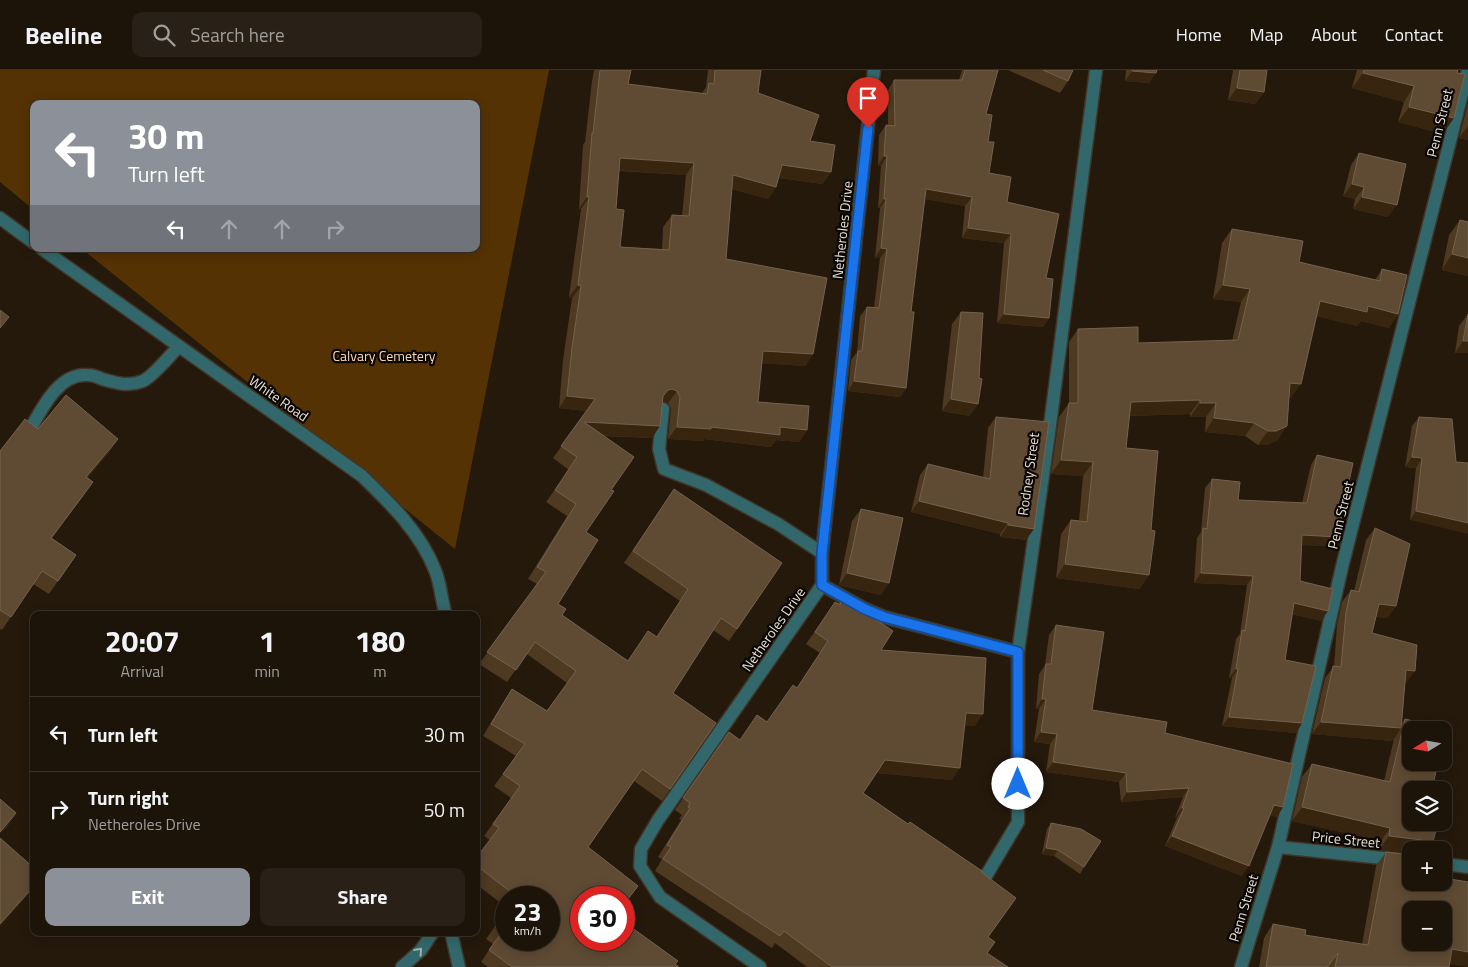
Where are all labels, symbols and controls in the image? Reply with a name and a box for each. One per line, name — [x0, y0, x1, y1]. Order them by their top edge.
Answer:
search box — [132, 12, 482, 57]
text: Beeline — [25, 17, 102, 53]
text: Search here — [190, 20, 285, 49]
icon: search — [150, 21, 178, 49]
text: Home — [1176, 21, 1222, 48]
text: Map — [1250, 21, 1283, 48]
text: About — [1311, 21, 1357, 48]
text: Contact — [1385, 21, 1443, 48]
pin — [847, 77, 889, 128]
icon: arrive — [854, 84, 882, 112]
street label: Penn Street — [1420, 87, 1458, 159]
text: 30 m — [128, 109, 204, 163]
icon: left — [45, 120, 110, 185]
text: Turn left — [128, 157, 205, 191]
street label: Netheroles Drive — [826, 180, 858, 280]
icon: left — [162, 215, 190, 243]
icon: ahead — [215, 215, 243, 243]
icon: ahead — [268, 215, 296, 243]
icon: right — [321, 215, 349, 243]
park label: Calvary Cemetery — [332, 345, 436, 366]
street label: White Road — [245, 370, 313, 426]
street label: Rodney Street — [1012, 431, 1044, 517]
street label: Penn Street — [1321, 479, 1359, 551]
street label: Netheroles Drive — [736, 583, 810, 675]
text: 20:07 — [105, 618, 180, 664]
text: 1 — [259, 618, 276, 664]
text: 180 — [355, 618, 405, 664]
text: Arrival — [121, 659, 164, 683]
text: min — [254, 659, 280, 683]
text: m — [373, 659, 387, 683]
icon: left — [45, 720, 73, 748]
text: Turn left — [88, 720, 158, 749]
text: 30 m — [424, 720, 465, 749]
north arrow — [1402, 721, 1452, 771]
map controls — [1402, 721, 1452, 951]
position arrow — [991, 757, 1043, 809]
button: layers — [1402, 781, 1452, 831]
text: Turn right — [88, 783, 169, 812]
icon: right — [45, 795, 73, 823]
text: 50 m — [424, 795, 465, 824]
text: Netheroles Drive — [88, 812, 201, 836]
street label: Price Street — [1311, 825, 1381, 853]
button: + — [1402, 841, 1452, 891]
button: Exit — [45, 868, 250, 926]
button: Share — [260, 868, 465, 926]
street label: Penn Street — [1223, 872, 1263, 944]
speed limit sign: 30 — [570, 886, 635, 951]
text: 23 — [513, 893, 542, 931]
button: − — [1402, 901, 1452, 951]
text: km/h — [514, 921, 541, 940]
one-way arrow — [413, 947, 422, 956]

